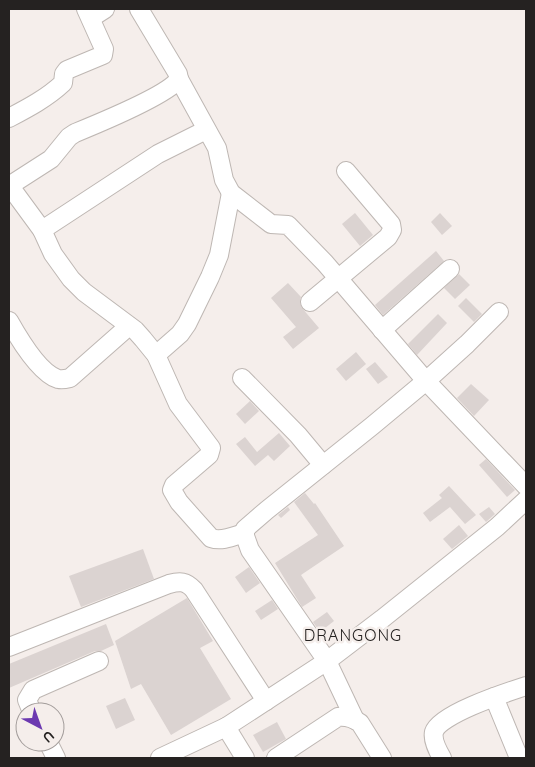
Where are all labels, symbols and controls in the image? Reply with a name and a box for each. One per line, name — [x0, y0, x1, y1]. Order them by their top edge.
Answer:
district label: DRANGONG — [304, 625, 402, 645]
north arrow — [15, 702, 65, 752]
text: U — [39, 727, 58, 747]

